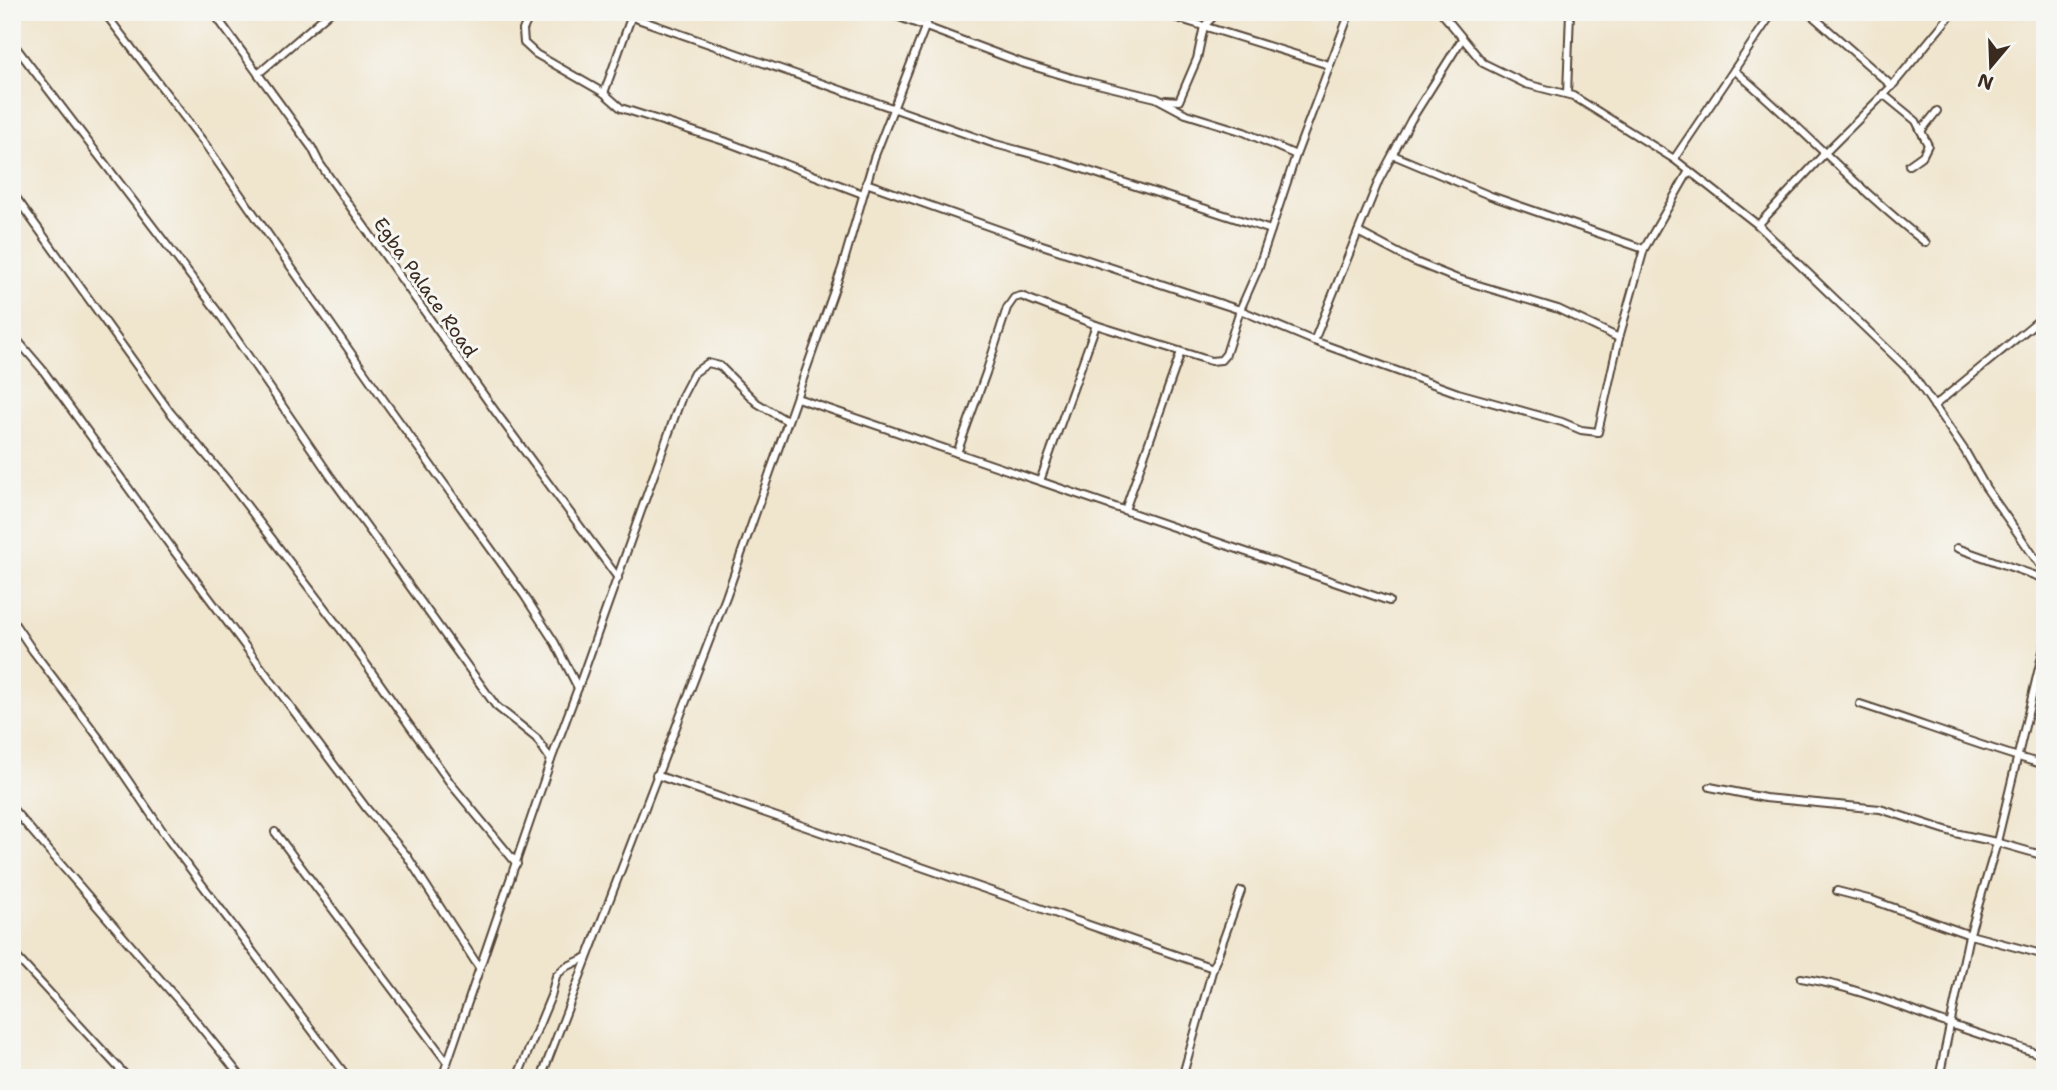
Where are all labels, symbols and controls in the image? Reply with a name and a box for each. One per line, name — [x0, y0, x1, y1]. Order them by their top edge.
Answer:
north arrow — [1955, 32, 2025, 102]
text: N — [1974, 67, 1997, 96]
street label: Egba Palace Road — [368, 212, 483, 362]

